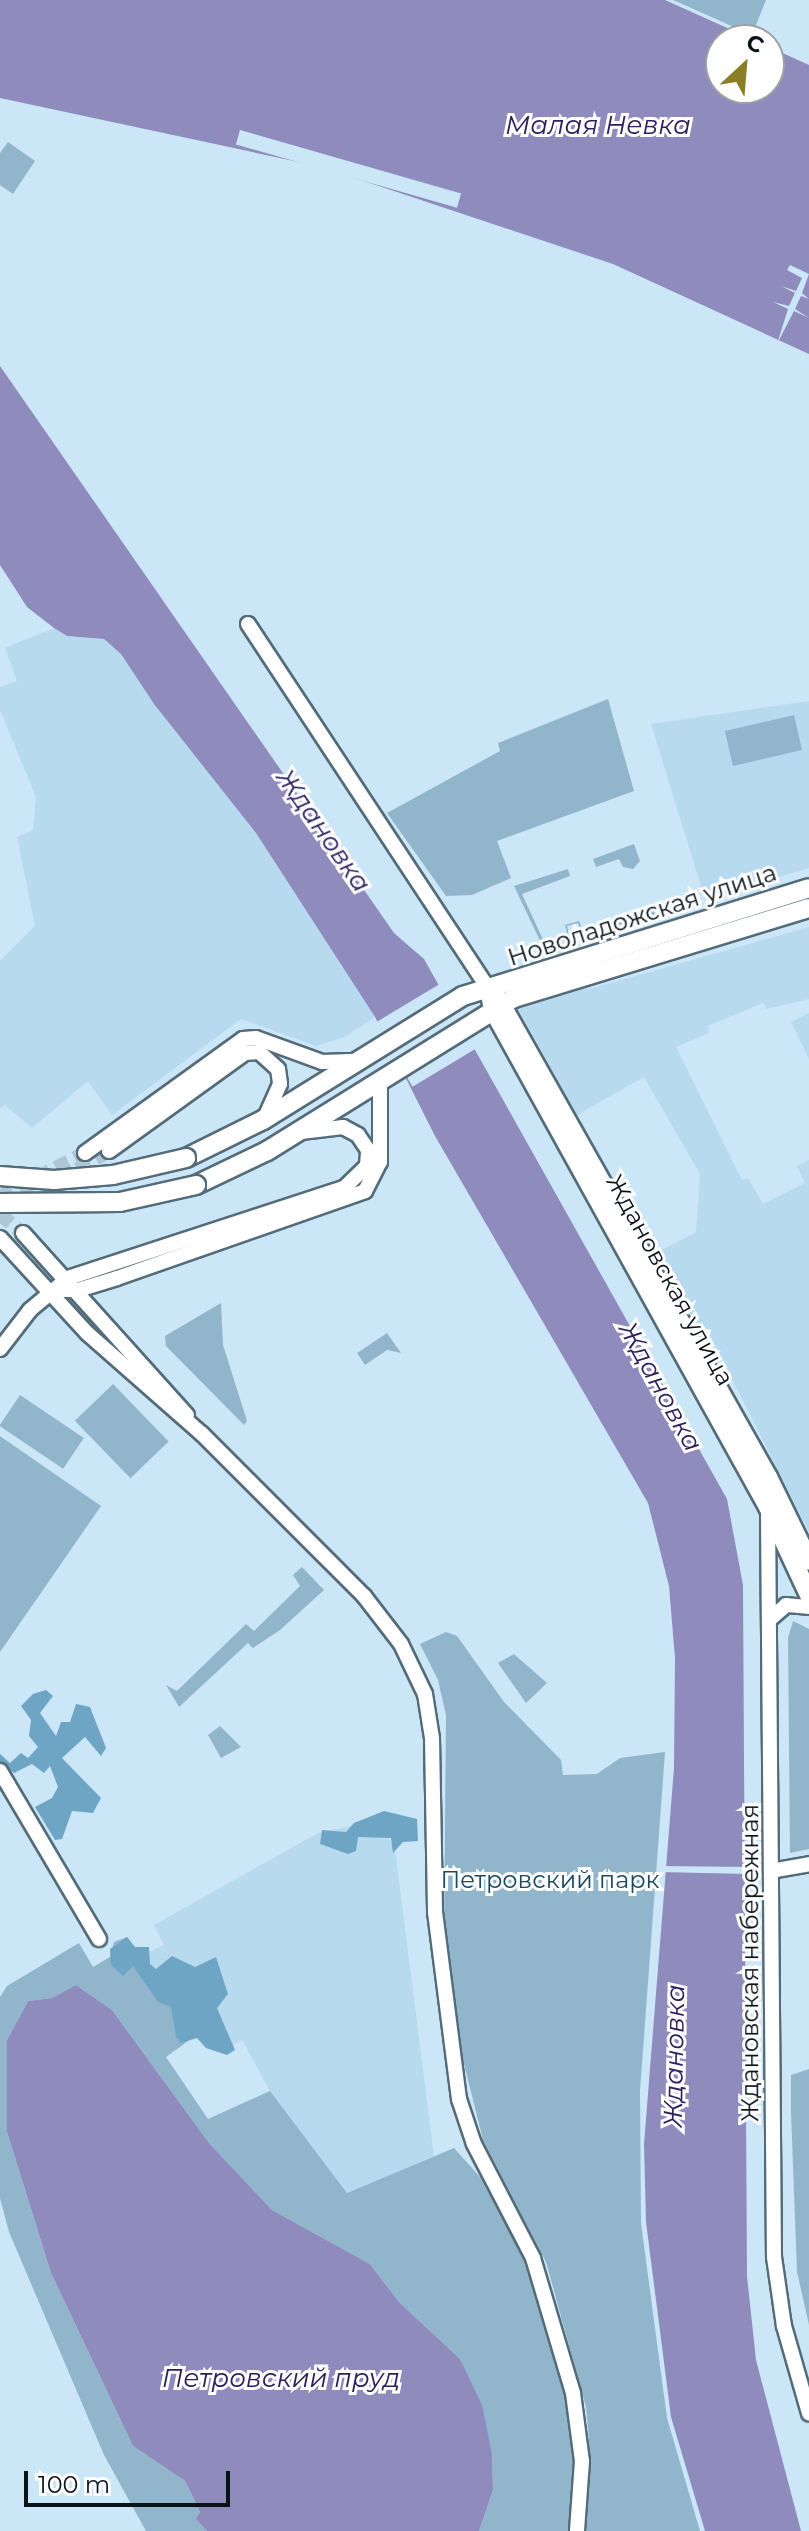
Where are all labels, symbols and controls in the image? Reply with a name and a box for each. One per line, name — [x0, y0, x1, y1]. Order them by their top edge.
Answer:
north arrow — [705, 24, 785, 104]
text: С — [742, 28, 768, 59]
water label: Малая Невка — [505, 110, 691, 142]
water label: Ждановка — [269, 763, 377, 899]
street label: Новоладожская улица — [504, 858, 780, 972]
street label: Ждановская улица — [600, 1170, 740, 1390]
water label: Ждановка — [612, 1317, 708, 1457]
street label: Ждановская набережная — [736, 1804, 764, 2122]
park label: Петровский парк — [440, 1866, 660, 1894]
water label: Ждановка — [658, 1984, 692, 2128]
water label: Петровский пруд — [162, 2363, 400, 2395]
scale bar — [28, 2455, 234, 2505]
text: 100 m — [38, 2470, 110, 2499]

